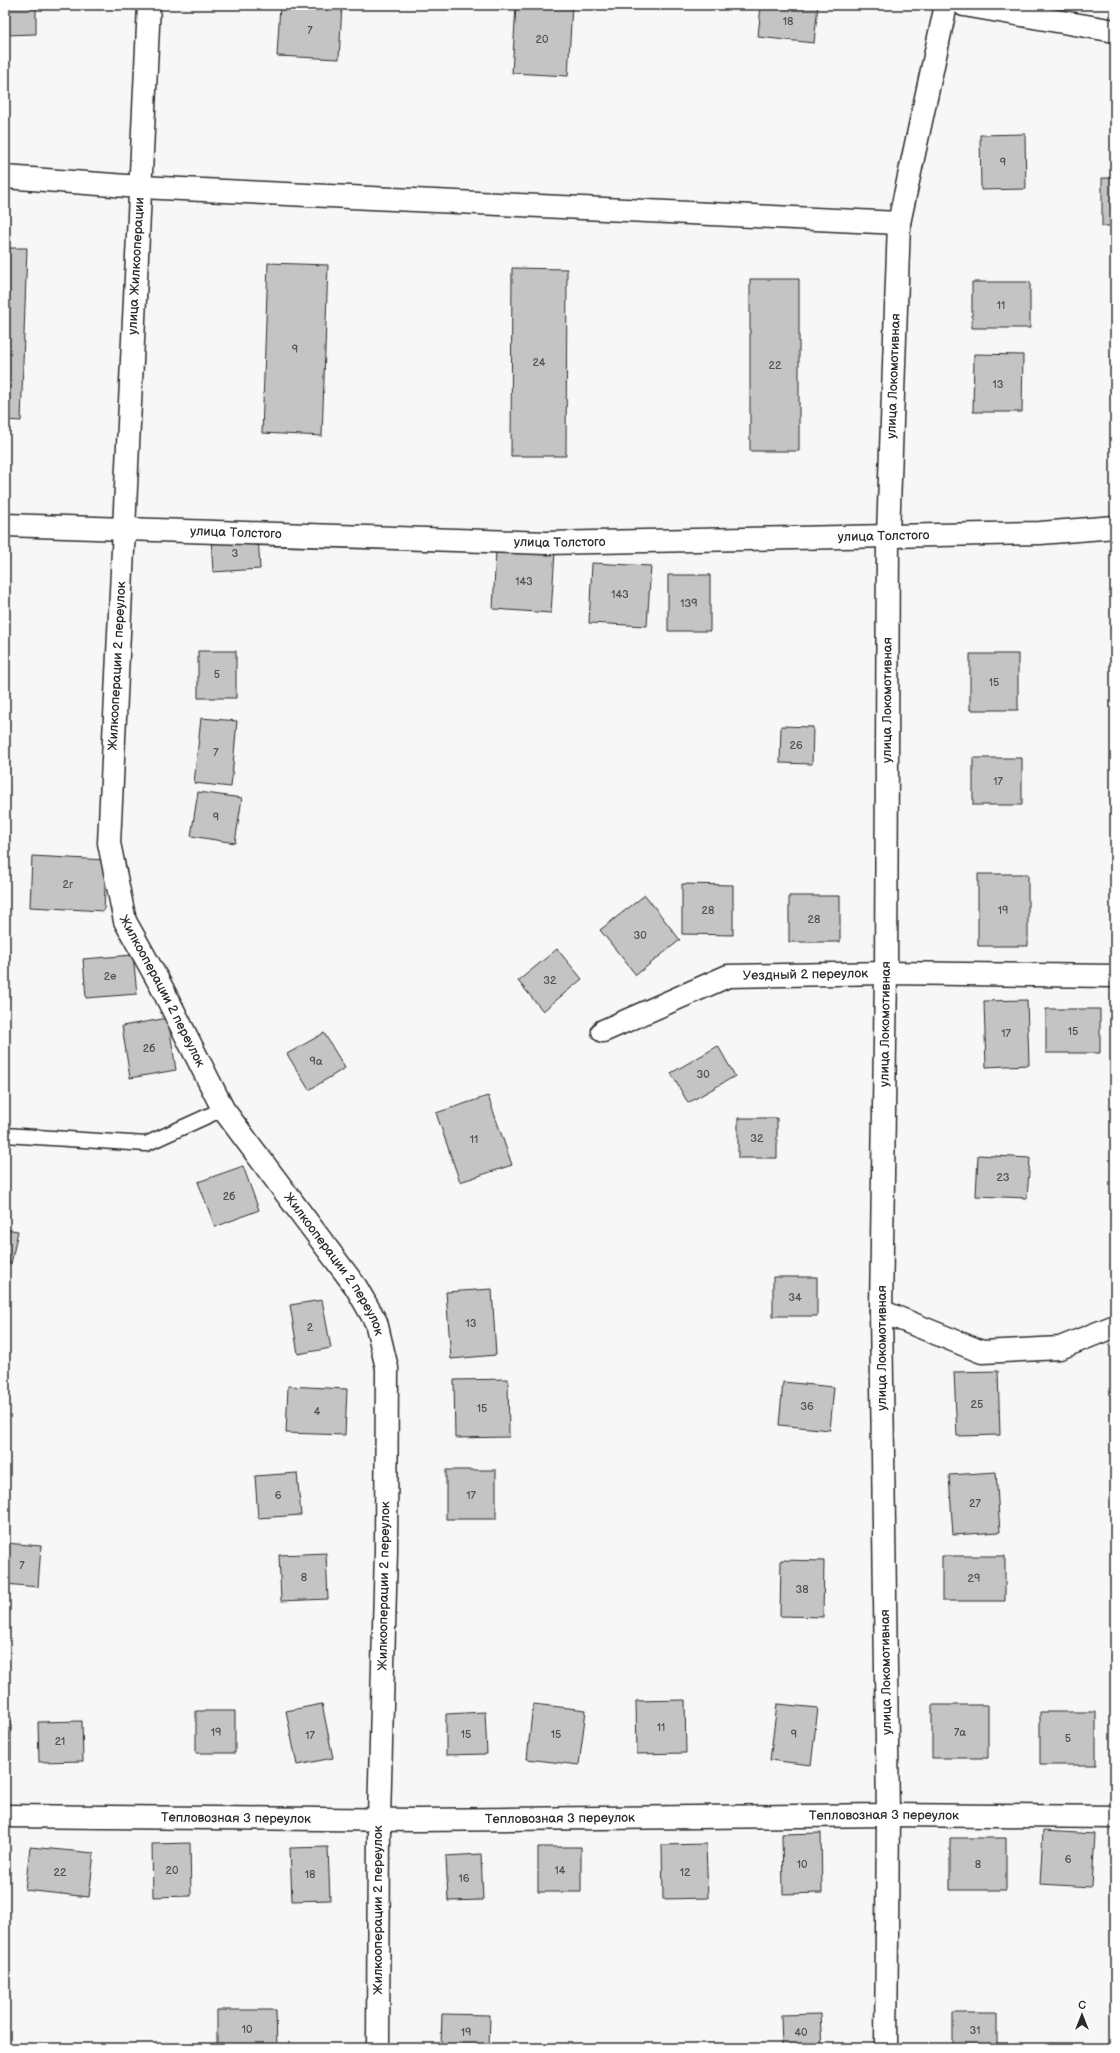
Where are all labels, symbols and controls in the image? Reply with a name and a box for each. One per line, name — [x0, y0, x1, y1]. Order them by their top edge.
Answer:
house number: 18 — [783, 15, 793, 28]
house number: 7 — [307, 24, 313, 37]
house number: 20 — [536, 33, 549, 46]
house number: 9 — [1000, 156, 1006, 169]
street label: улица Жилкооперации — [124, 197, 148, 335]
house number: 11 — [997, 299, 1005, 312]
street label: улица Локомотивная — [883, 313, 904, 439]
house number: 9 — [292, 343, 298, 356]
house number: 24 — [532, 356, 546, 369]
house number: 22 — [769, 359, 782, 372]
house number: 13 — [992, 378, 1004, 391]
street label: улица Толстого — [190, 523, 282, 542]
street label: улица Толстого — [838, 527, 930, 545]
street label: улица Толстого — [514, 534, 606, 551]
house number: 3 — [232, 547, 239, 560]
house number: 143 — [515, 575, 533, 588]
street label: Жилкооперации 2 переулок — [105, 581, 129, 751]
house number: 143 — [611, 588, 629, 601]
house number: 139 — [680, 597, 698, 610]
street label: улица Локомотивная — [879, 637, 896, 763]
house number: 5 — [214, 668, 220, 681]
house number: 15 — [989, 676, 999, 689]
house number: 26 — [789, 739, 803, 752]
house number: 7 — [213, 746, 219, 759]
house number: 17 — [993, 775, 1003, 788]
house number: 9 — [213, 811, 219, 824]
house number: 2г — [63, 878, 74, 891]
house number: 28 — [702, 904, 714, 917]
house number: 19 — [998, 904, 1008, 917]
street label: Жилкооперации 2 переулок — [115, 912, 209, 1070]
house number: 28 — [808, 913, 820, 926]
house number: 30 — [633, 929, 647, 942]
street label: улица Локомотивная — [876, 961, 894, 1087]
street label: Уездный 2 переулок — [743, 965, 868, 984]
house number: 2е — [104, 970, 116, 983]
house number: 32 — [543, 974, 557, 987]
house number: 15 — [1068, 1025, 1078, 1038]
house number: 17 — [1001, 1027, 1011, 1040]
house number: 2б — [143, 1042, 155, 1055]
house number: 9а — [310, 1055, 323, 1068]
house number: 30 — [696, 1068, 710, 1081]
house number: 32 — [750, 1132, 764, 1145]
house number: 11 — [470, 1133, 478, 1146]
house number: 23 — [996, 1171, 1010, 1184]
street label: Жилкооперации 2 переулок — [281, 1189, 383, 1341]
house number: 2б — [223, 1190, 235, 1203]
street label: улица Локомотивная — [874, 1285, 890, 1411]
house number: 34 — [788, 1291, 802, 1304]
house number: 13 — [465, 1317, 477, 1330]
house number: 2 — [307, 1320, 313, 1334]
house number: 25 — [971, 1398, 983, 1411]
house number: 36 — [800, 1400, 814, 1413]
house number: 15 — [477, 1402, 487, 1415]
house number: 4 — [314, 1405, 321, 1418]
house number: 6 — [275, 1489, 282, 1502]
house number: 17 — [466, 1489, 476, 1502]
house number: 27 — [969, 1497, 982, 1510]
street label: Жилкооперации 2 переулок — [375, 1501, 393, 1671]
house number: 7 — [19, 1559, 25, 1572]
house number: 8 — [301, 1571, 307, 1584]
house number: 29 — [968, 1572, 980, 1585]
house number: 38 — [795, 1583, 809, 1596]
street label: улица Локомотивная — [877, 1609, 895, 1735]
house number: 11 — [657, 1721, 665, 1734]
house number: 19 — [211, 1726, 221, 1739]
house number: 7а — [954, 1726, 966, 1739]
house number: 15 — [461, 1728, 471, 1741]
house number: 15 — [551, 1728, 561, 1741]
house number: 9 — [791, 1728, 797, 1741]
house number: 17 — [305, 1729, 315, 1742]
house number: 5 — [1065, 1732, 1071, 1745]
house number: 21 — [55, 1735, 65, 1748]
street label: Тепловозная 3 переулок — [809, 1807, 959, 1824]
street label: Тепловозная 3 переулок — [161, 1810, 311, 1827]
street label: Тепловозная 3 переулок — [485, 1810, 635, 1827]
street label: Жилкооперации 2 переулок — [370, 1825, 386, 1995]
house number: 6 — [1065, 1853, 1072, 1866]
house number: 10 — [797, 1858, 808, 1871]
house number: 8 — [975, 1858, 981, 1871]
house number: 20 — [166, 1864, 179, 1877]
house number: 14 — [555, 1864, 566, 1877]
house number: 22 — [54, 1866, 67, 1879]
house number: 12 — [680, 1866, 691, 1879]
house number: 18 — [305, 1868, 315, 1881]
house number: 16 — [459, 1872, 470, 1885]
north arrow — [1062, 1995, 1102, 2035]
text: С — [1078, 1999, 1086, 2012]
house number: 10 — [242, 2023, 253, 2036]
house number: 31 — [969, 2024, 981, 2037]
house number: 19 — [461, 2026, 471, 2039]
house number: 40 — [794, 2026, 808, 2039]

